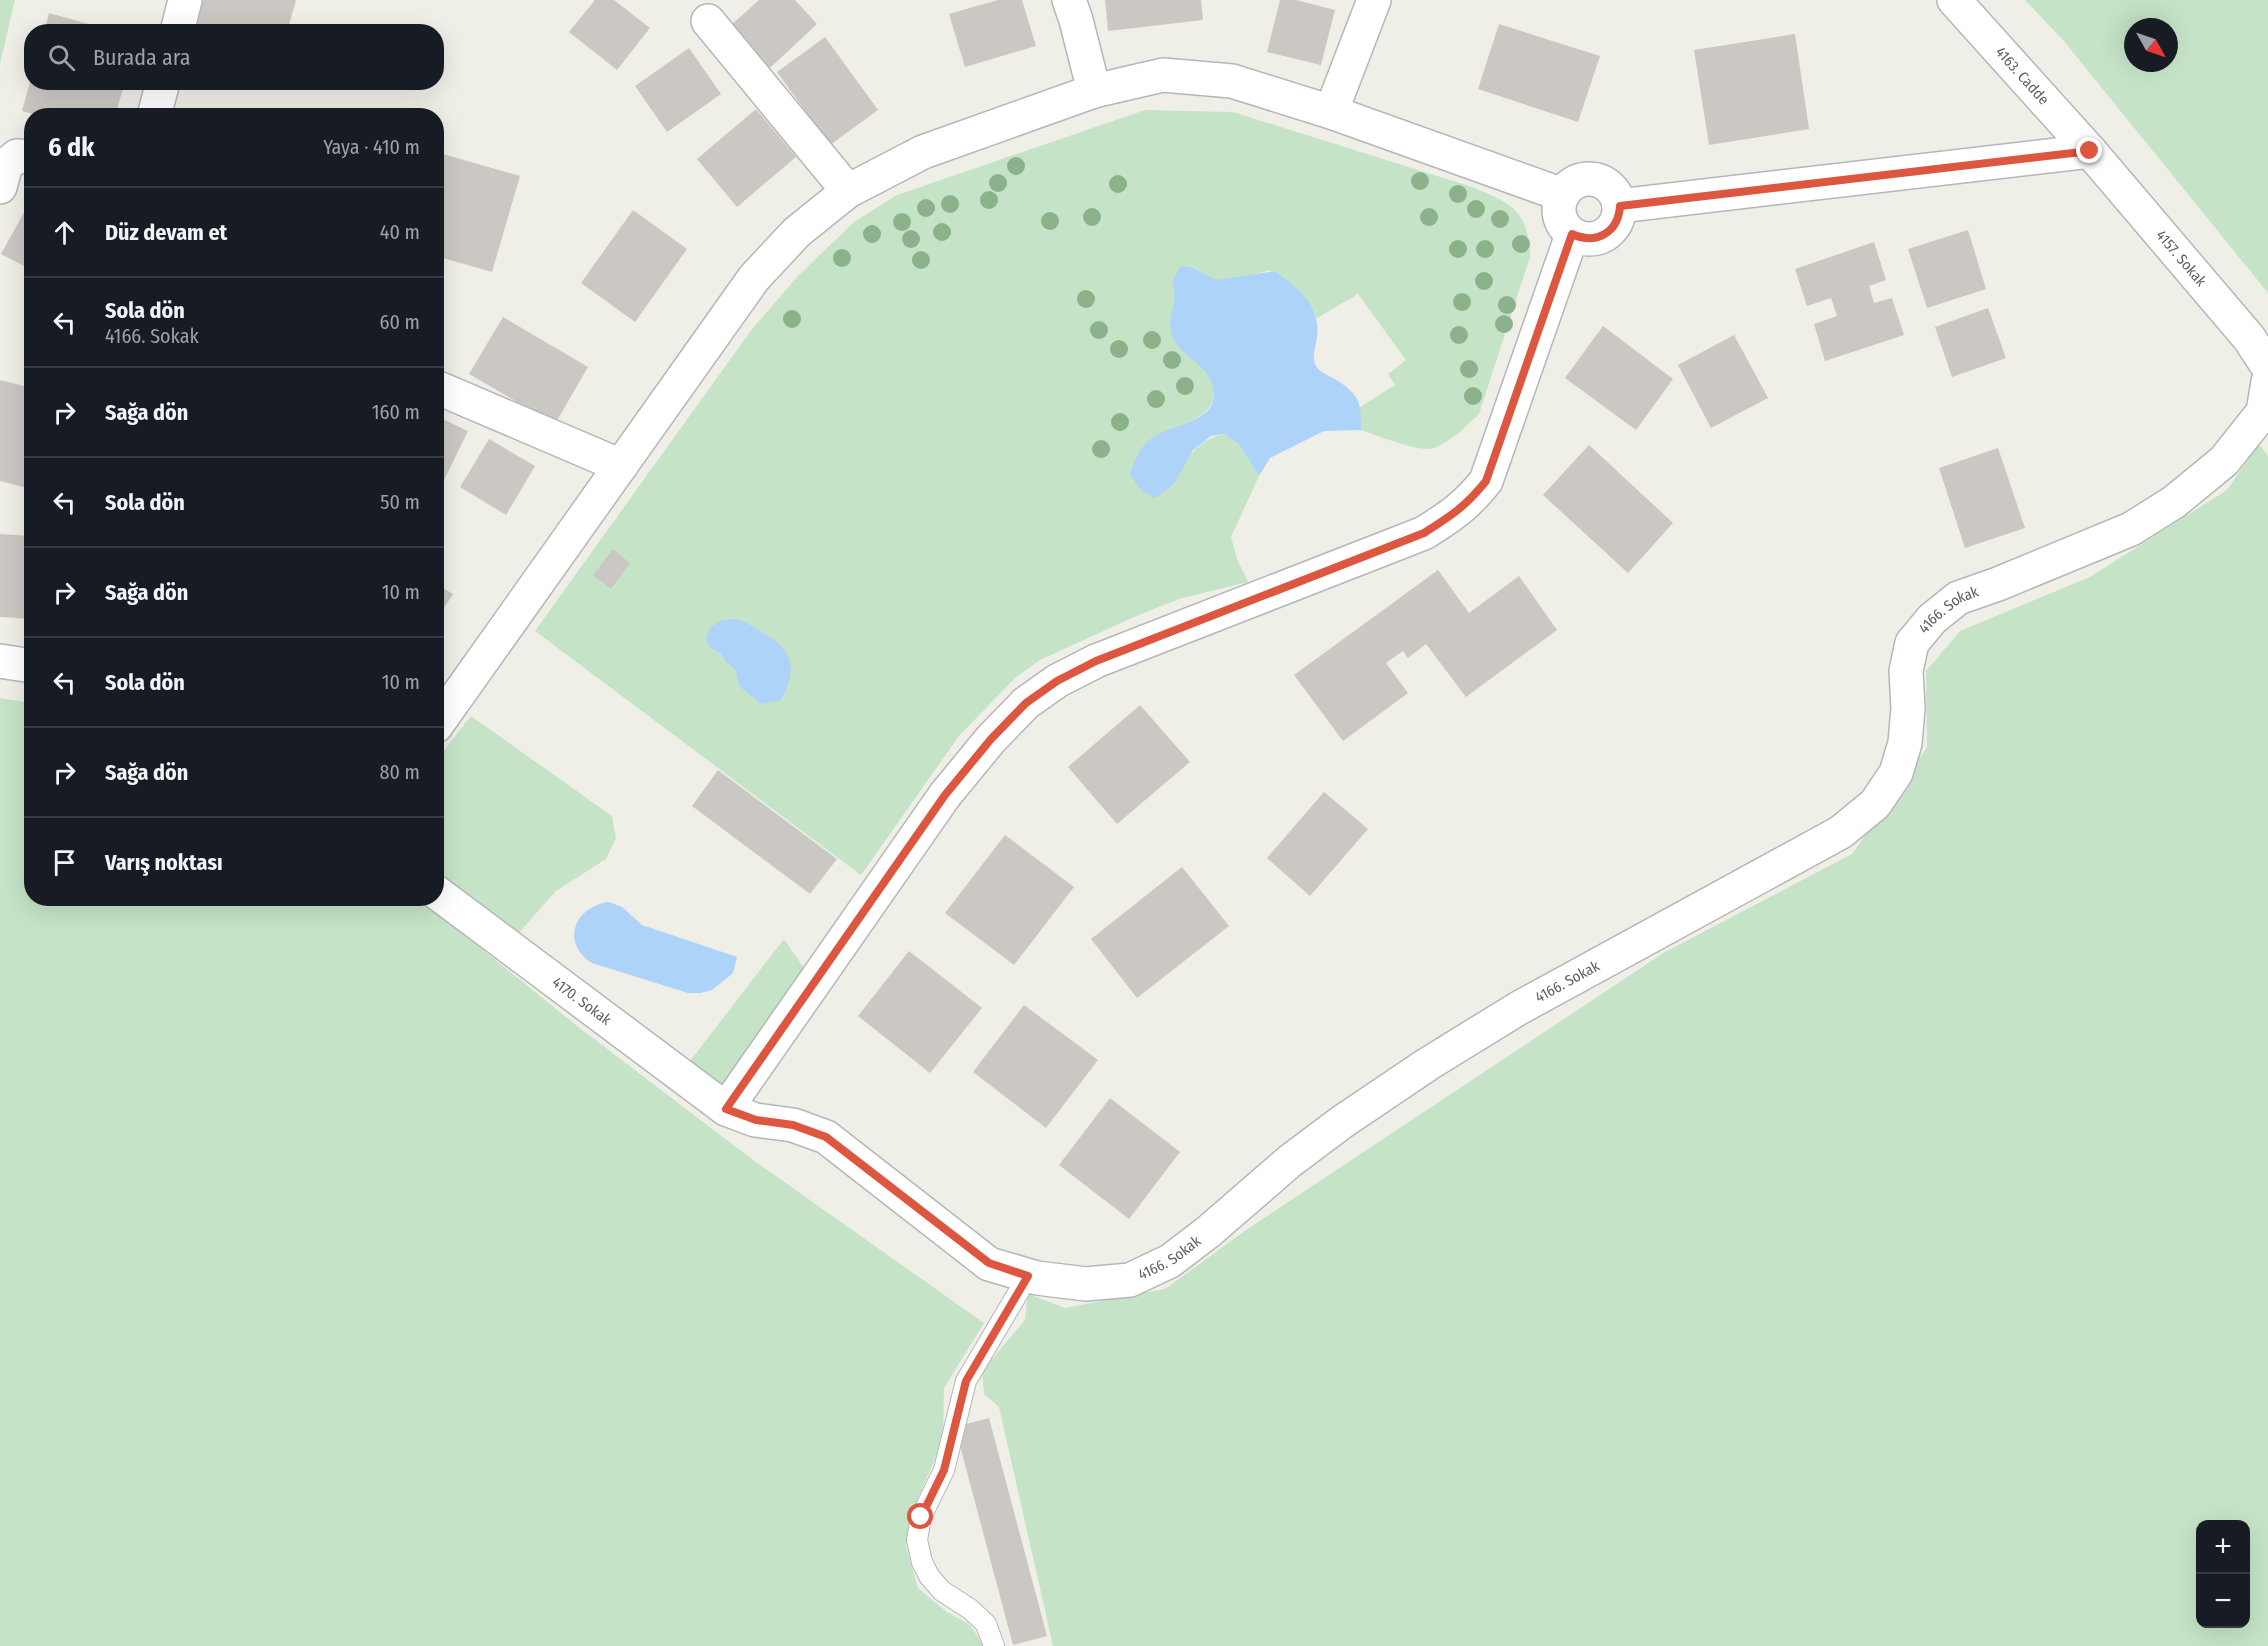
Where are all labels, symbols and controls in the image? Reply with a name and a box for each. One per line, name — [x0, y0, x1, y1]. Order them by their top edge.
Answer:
north arrow — [2124, 18, 2178, 72]
search box — [24, 24, 444, 90]
icon: search — [45, 41, 78, 74]
street label: 4163. Cadde — [1992, 43, 2053, 108]
text: Burada ara — [93, 44, 191, 71]
text: 6 dk — [48, 132, 94, 163]
text: Yaya · 410 m — [323, 135, 420, 159]
route end — [2076, 137, 2102, 163]
icon: ahead — [48, 216, 81, 249]
text: Düz devam et — [105, 219, 227, 246]
text: 40 m — [380, 220, 420, 244]
street label: 4157. Sokak — [2152, 226, 2210, 290]
text: Sola dön — [105, 297, 185, 324]
icon: left — [48, 306, 81, 339]
text: 60 m — [380, 310, 420, 334]
text: 4166. Sokak — [105, 324, 199, 348]
icon: right — [48, 396, 81, 429]
text: Sağa dön — [105, 399, 188, 426]
text: 160 m — [372, 400, 420, 424]
icon: left — [48, 486, 81, 519]
text: Sola dön — [105, 489, 185, 516]
text: 50 m — [380, 490, 420, 514]
icon: right — [48, 576, 81, 609]
text: Sağa dön — [105, 579, 188, 606]
text: 10 m — [382, 580, 420, 604]
street label: 4166. Sokak — [1915, 583, 1981, 637]
icon: left — [48, 666, 81, 699]
text: Sola dön — [105, 669, 185, 696]
text: 10 m — [382, 670, 420, 694]
icon: right — [48, 756, 81, 789]
text: Sağa dön — [105, 759, 188, 786]
text: 80 m — [380, 760, 420, 784]
icon: arrive — [48, 846, 81, 879]
text: Varış noktası — [105, 849, 223, 876]
street label: 4166. Sokak — [1532, 957, 1602, 1006]
street label: 4170. Sokak — [549, 973, 615, 1029]
street label: 4166. Sokak — [1135, 1232, 1204, 1284]
route start — [907, 1503, 933, 1529]
map controls — [2196, 1520, 2250, 1628]
button: + — [2196, 1520, 2250, 1574]
button: − — [2196, 1574, 2250, 1628]

